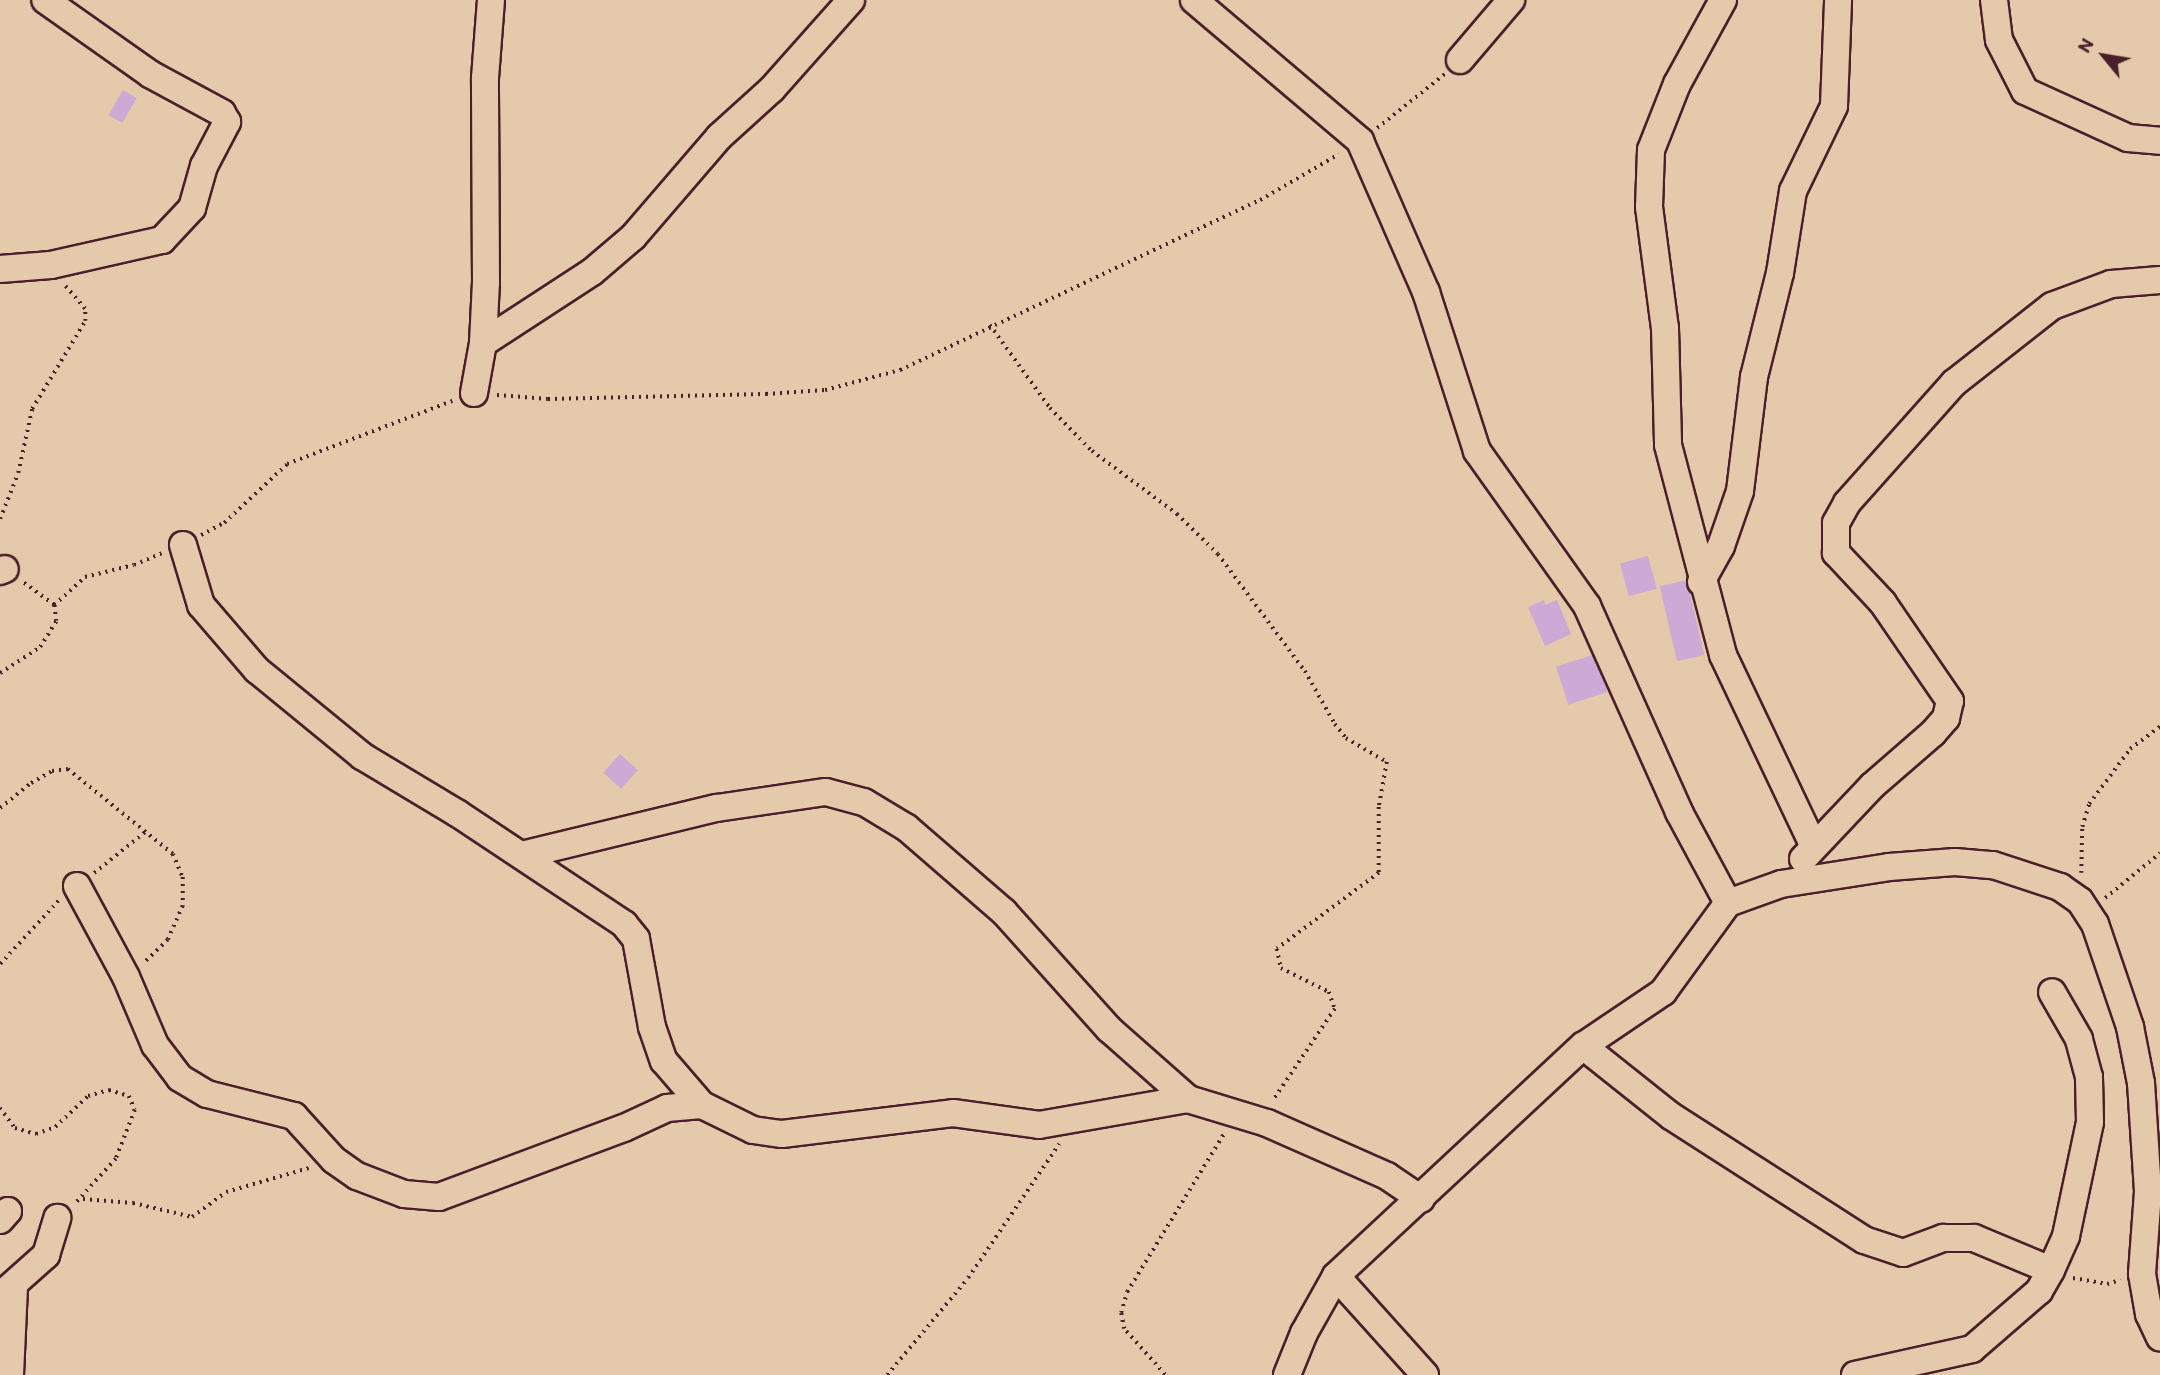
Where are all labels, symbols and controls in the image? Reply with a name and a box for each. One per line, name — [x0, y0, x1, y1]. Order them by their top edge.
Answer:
north arrow — [2069, 21, 2139, 91]
text: N — [2072, 34, 2099, 57]

